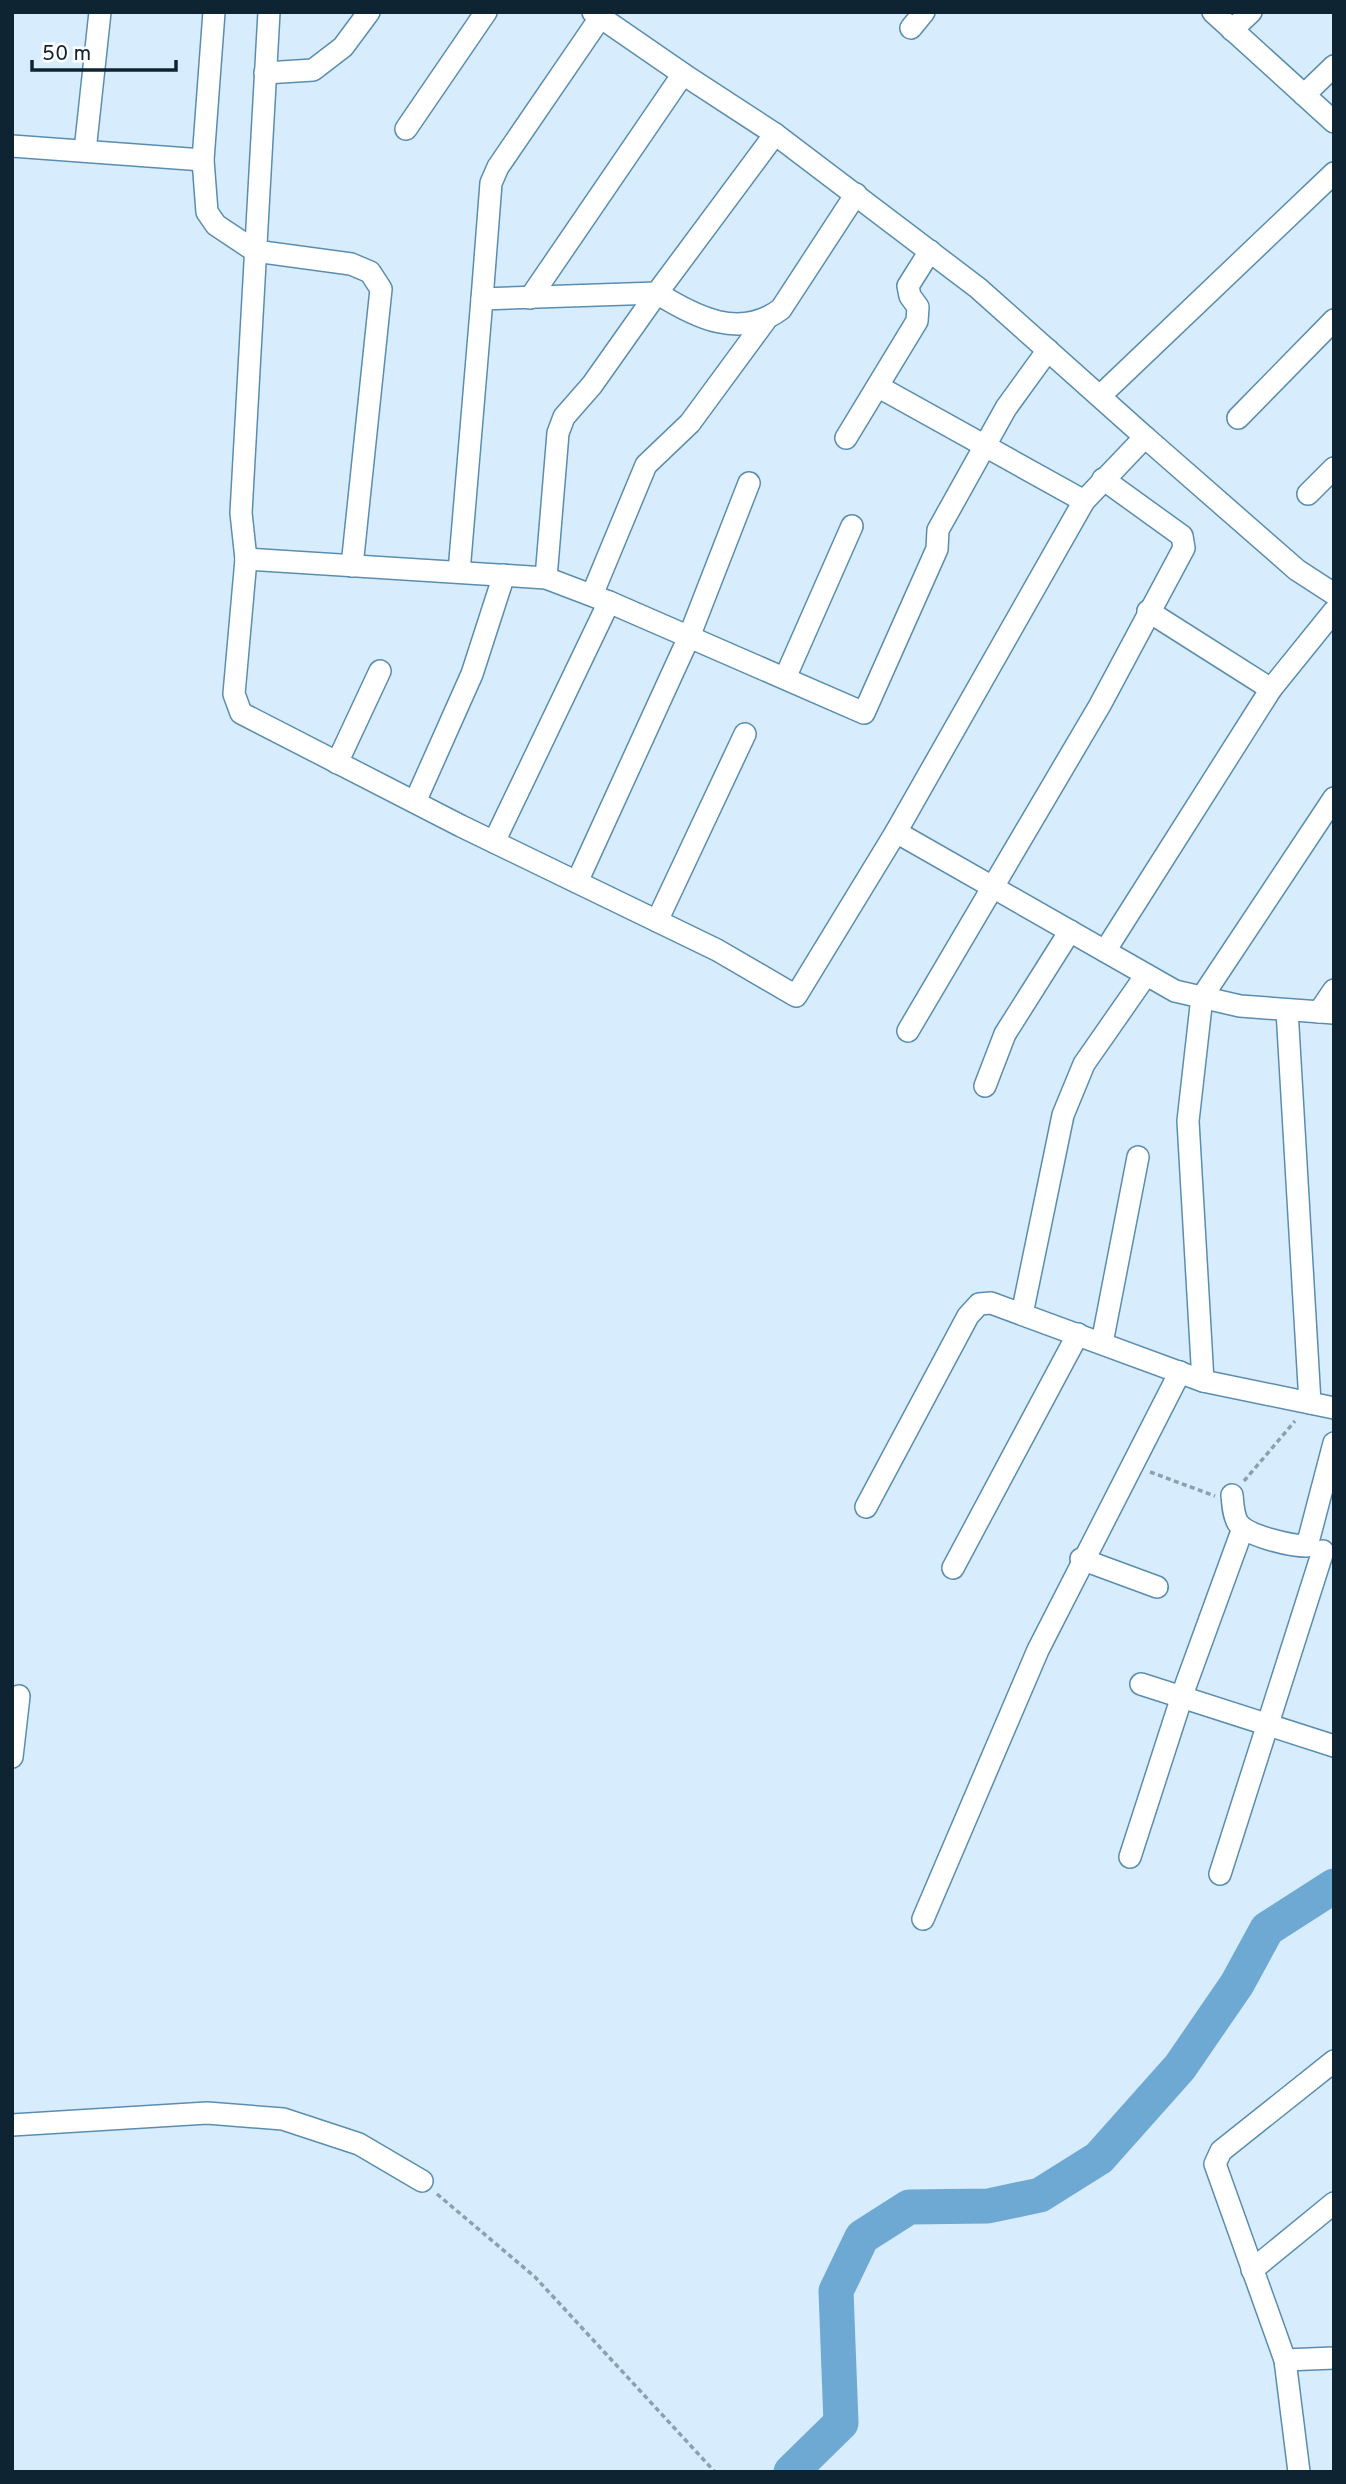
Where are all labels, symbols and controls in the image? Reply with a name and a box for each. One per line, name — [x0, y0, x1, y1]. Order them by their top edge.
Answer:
scale bar — [32, 28, 175, 72]
text: 50 m — [42, 41, 91, 68]

